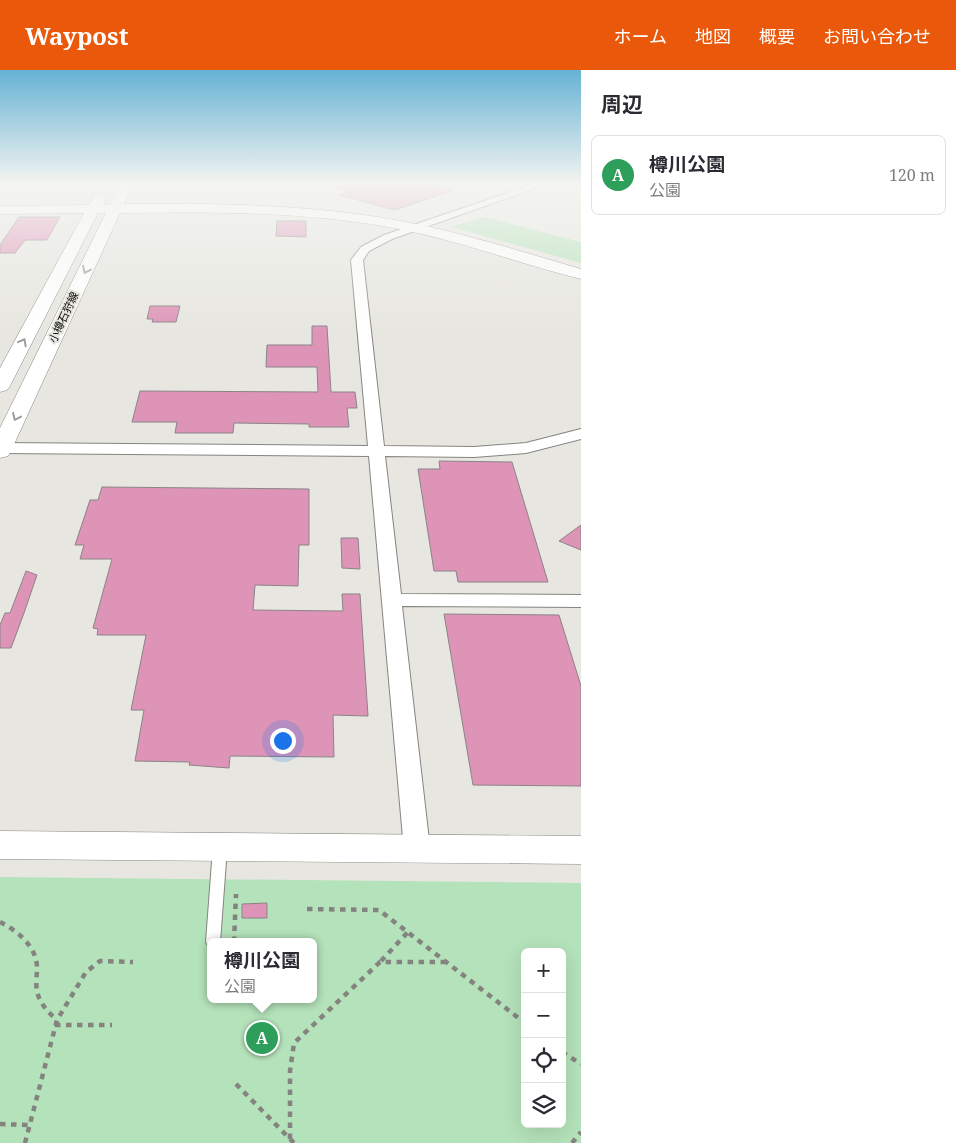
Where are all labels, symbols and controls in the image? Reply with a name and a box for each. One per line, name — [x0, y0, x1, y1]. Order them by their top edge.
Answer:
text: Waypost — [25, 19, 128, 52]
text: ホーム — [614, 24, 667, 48]
text: 地図 — [695, 24, 731, 48]
text: 概要 — [759, 24, 795, 48]
text: お問い合わせ — [823, 24, 931, 48]
text: 周辺 — [601, 90, 643, 118]
text: 樽川公園 — [649, 151, 725, 177]
text: A — [612, 164, 624, 186]
text: 120 m — [889, 164, 935, 186]
text: 公園 — [649, 179, 681, 201]
one-way arrow — [81, 265, 92, 274]
street label: 小樽石狩線 — [45, 289, 81, 345]
one-way arrow — [17, 339, 27, 348]
one-way arrow — [12, 412, 23, 421]
your location — [270, 728, 296, 754]
popup — [207, 938, 317, 1003]
text: 樽川公園 — [224, 947, 300, 973]
map controls — [521, 948, 566, 1128]
button: + — [521, 948, 566, 993]
text: 公園 — [224, 975, 256, 997]
button: − — [521, 993, 566, 1038]
pin: A — [246, 1019, 278, 1057]
button: locate — [521, 1038, 566, 1083]
button: layers — [521, 1083, 566, 1128]

